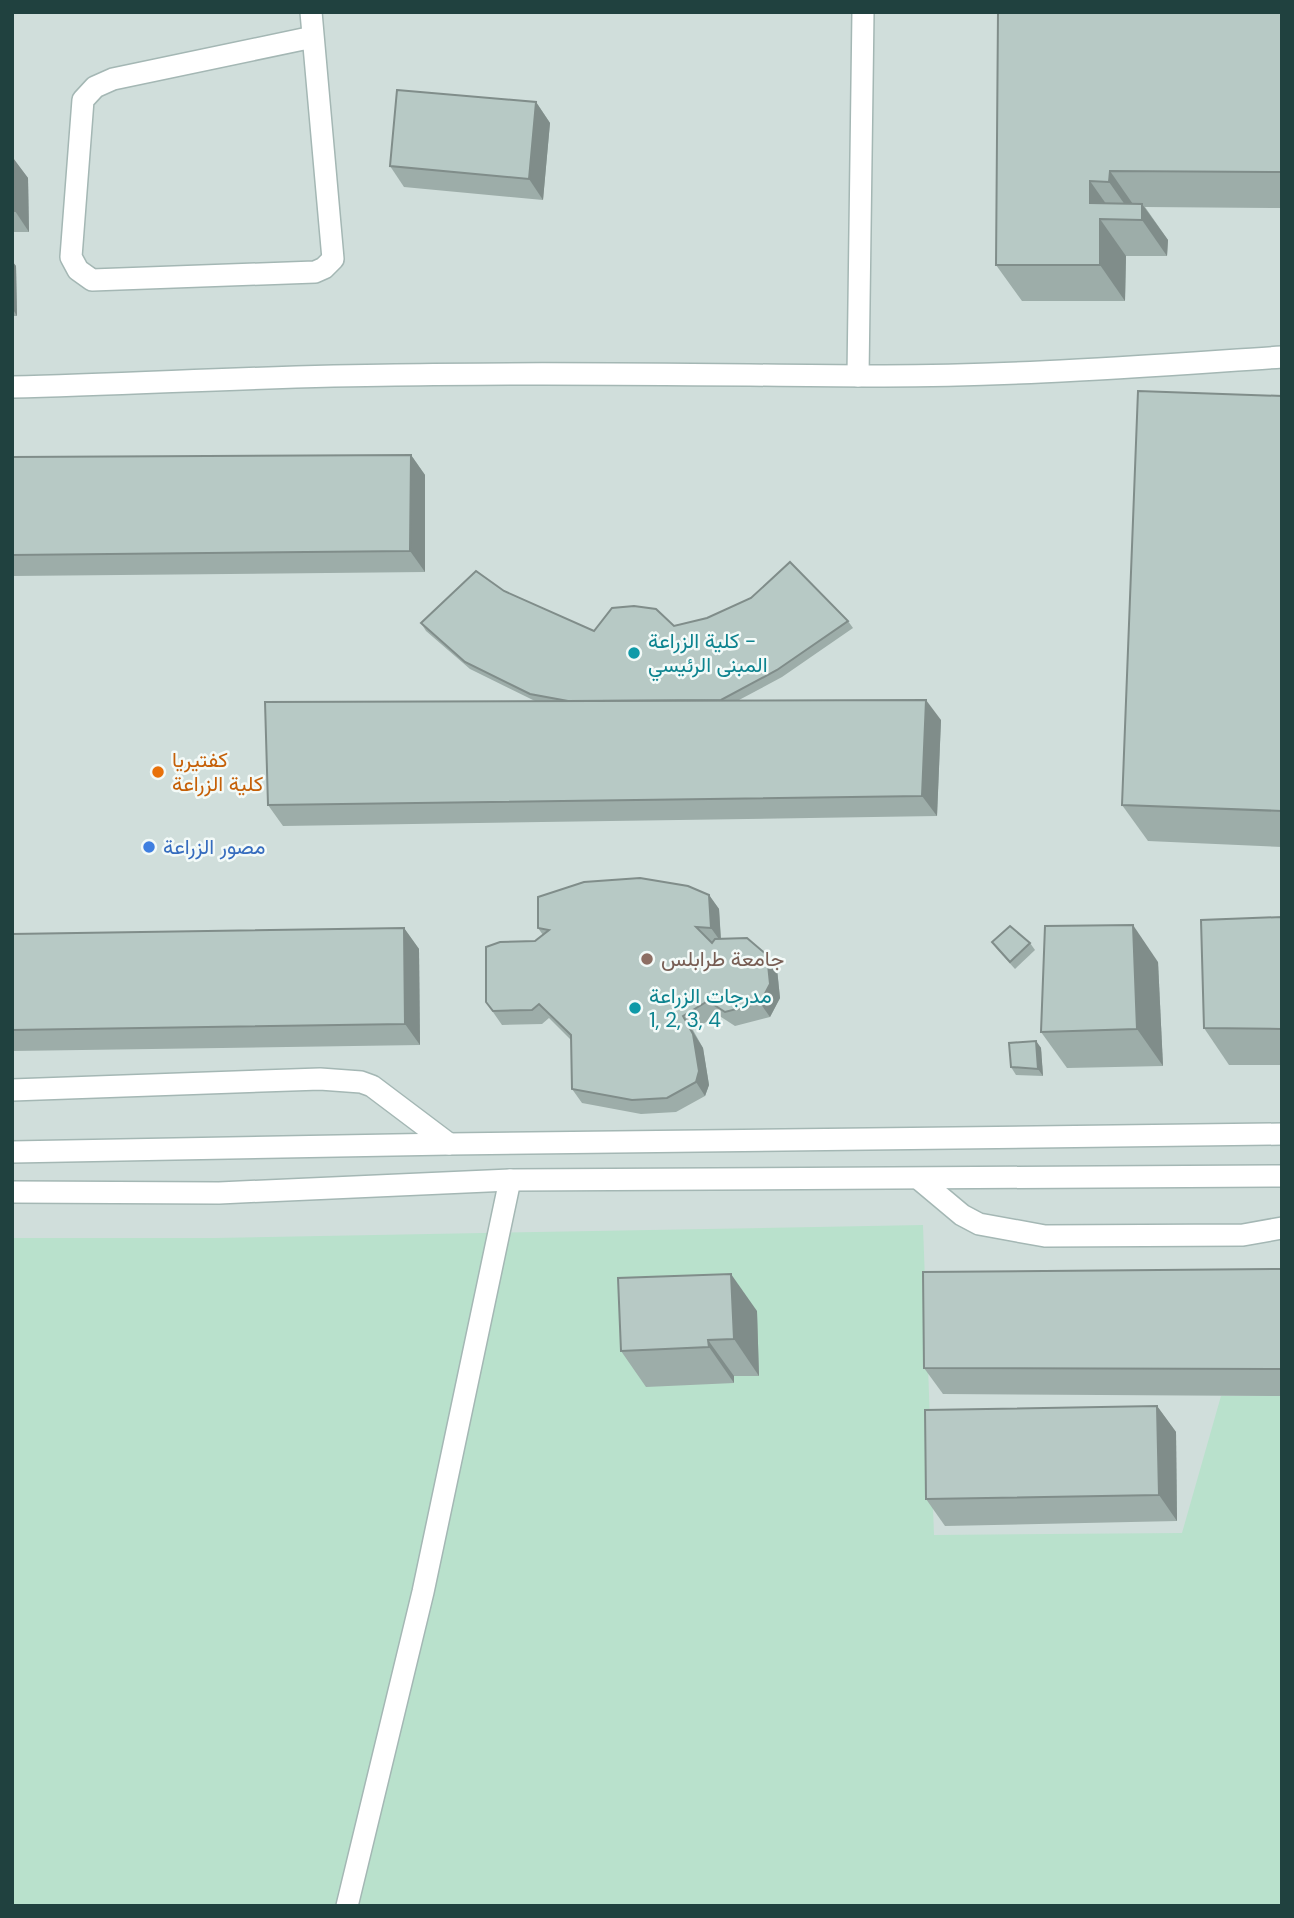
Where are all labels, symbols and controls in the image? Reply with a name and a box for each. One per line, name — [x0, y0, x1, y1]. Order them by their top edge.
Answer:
place label: كلية الزراعة - المبنى الرئيسي — [648, 627, 768, 682]
marker: كلية الزراعة - المبنى الرئيسي — [626, 645, 642, 661]
place label: كفتيريا كلية الزراعة — [172, 746, 263, 798]
marker: كفتيريا كلية الزراعة — [150, 764, 166, 780]
place label: مصور الزراعة — [163, 833, 266, 861]
marker: مصور الزراعة — [141, 839, 157, 855]
place label: جامعة طرابلس — [661, 945, 784, 973]
marker: جامعة طرابلس — [639, 951, 655, 967]
place label: مدرجات الزراعة 1, 2, 3, 4 — [649, 982, 772, 1034]
marker: مدرجات الزراعة 1, 2, 3, 4 — [627, 1000, 643, 1016]

